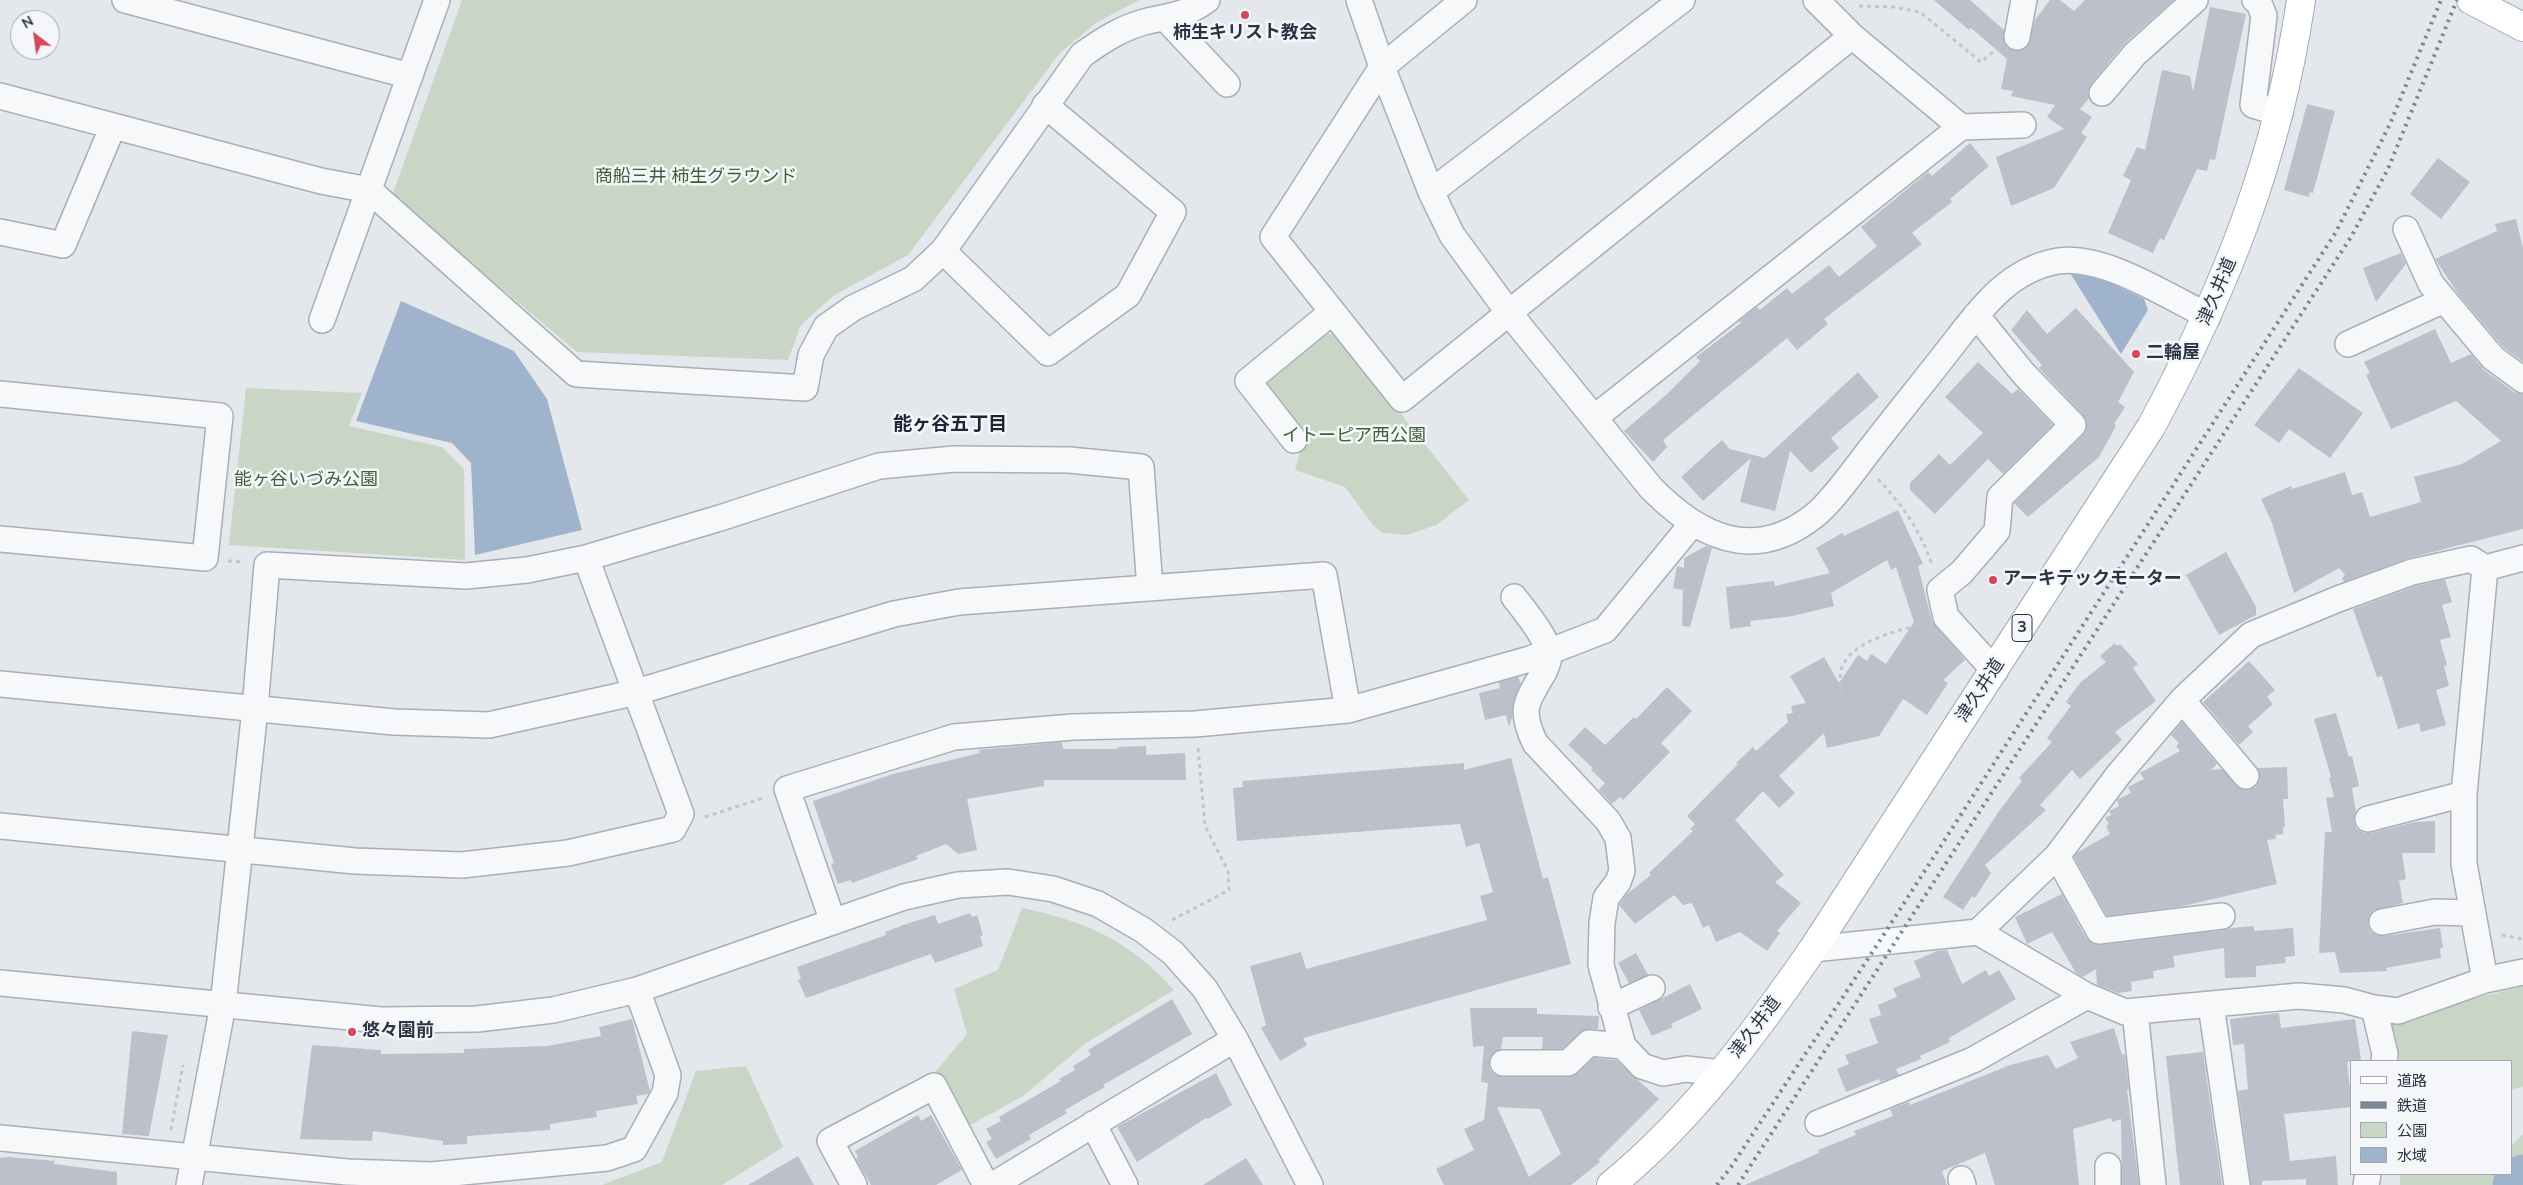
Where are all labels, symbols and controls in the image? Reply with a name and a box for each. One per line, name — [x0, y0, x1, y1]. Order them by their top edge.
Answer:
marker: 柿生キリスト教会 — [1239, 9, 1251, 21]
north arrow — [10, 10, 60, 60]
text: N — [18, 12, 37, 33]
place label: 柿生キリスト教会 — [1173, 23, 1317, 45]
park label: 商船三井 柿生グラウンド — [595, 167, 797, 189]
street label: 津久井道 — [2194, 255, 2242, 329]
place label: 二輪屋 — [2146, 343, 2200, 365]
marker: 二輪屋 — [2130, 348, 2142, 360]
district label: 能ヶ谷五丁目 — [893, 414, 1007, 436]
park label: イトーピア西公園 — [1282, 426, 1426, 448]
park label: 能ヶ谷いづみ公園 — [234, 470, 378, 492]
place label: アーキテックモーター — [2003, 569, 2182, 591]
marker: アーキテックモーター — [1987, 574, 1999, 586]
road number: 3 — [2012, 614, 2032, 641]
street label: 津久井道 — [1952, 655, 2010, 727]
street label: 津久井道 — [1726, 993, 1786, 1063]
place label: 悠々園前 — [362, 1021, 434, 1043]
marker: 悠々園前 — [346, 1026, 358, 1038]
legend — [2350, 1060, 2513, 1175]
text: 道路 — [2397, 1071, 2427, 1091]
text: 鉄道 — [2397, 1096, 2427, 1116]
text: 公園 — [2397, 1121, 2427, 1141]
text: 水域 — [2397, 1146, 2427, 1166]

